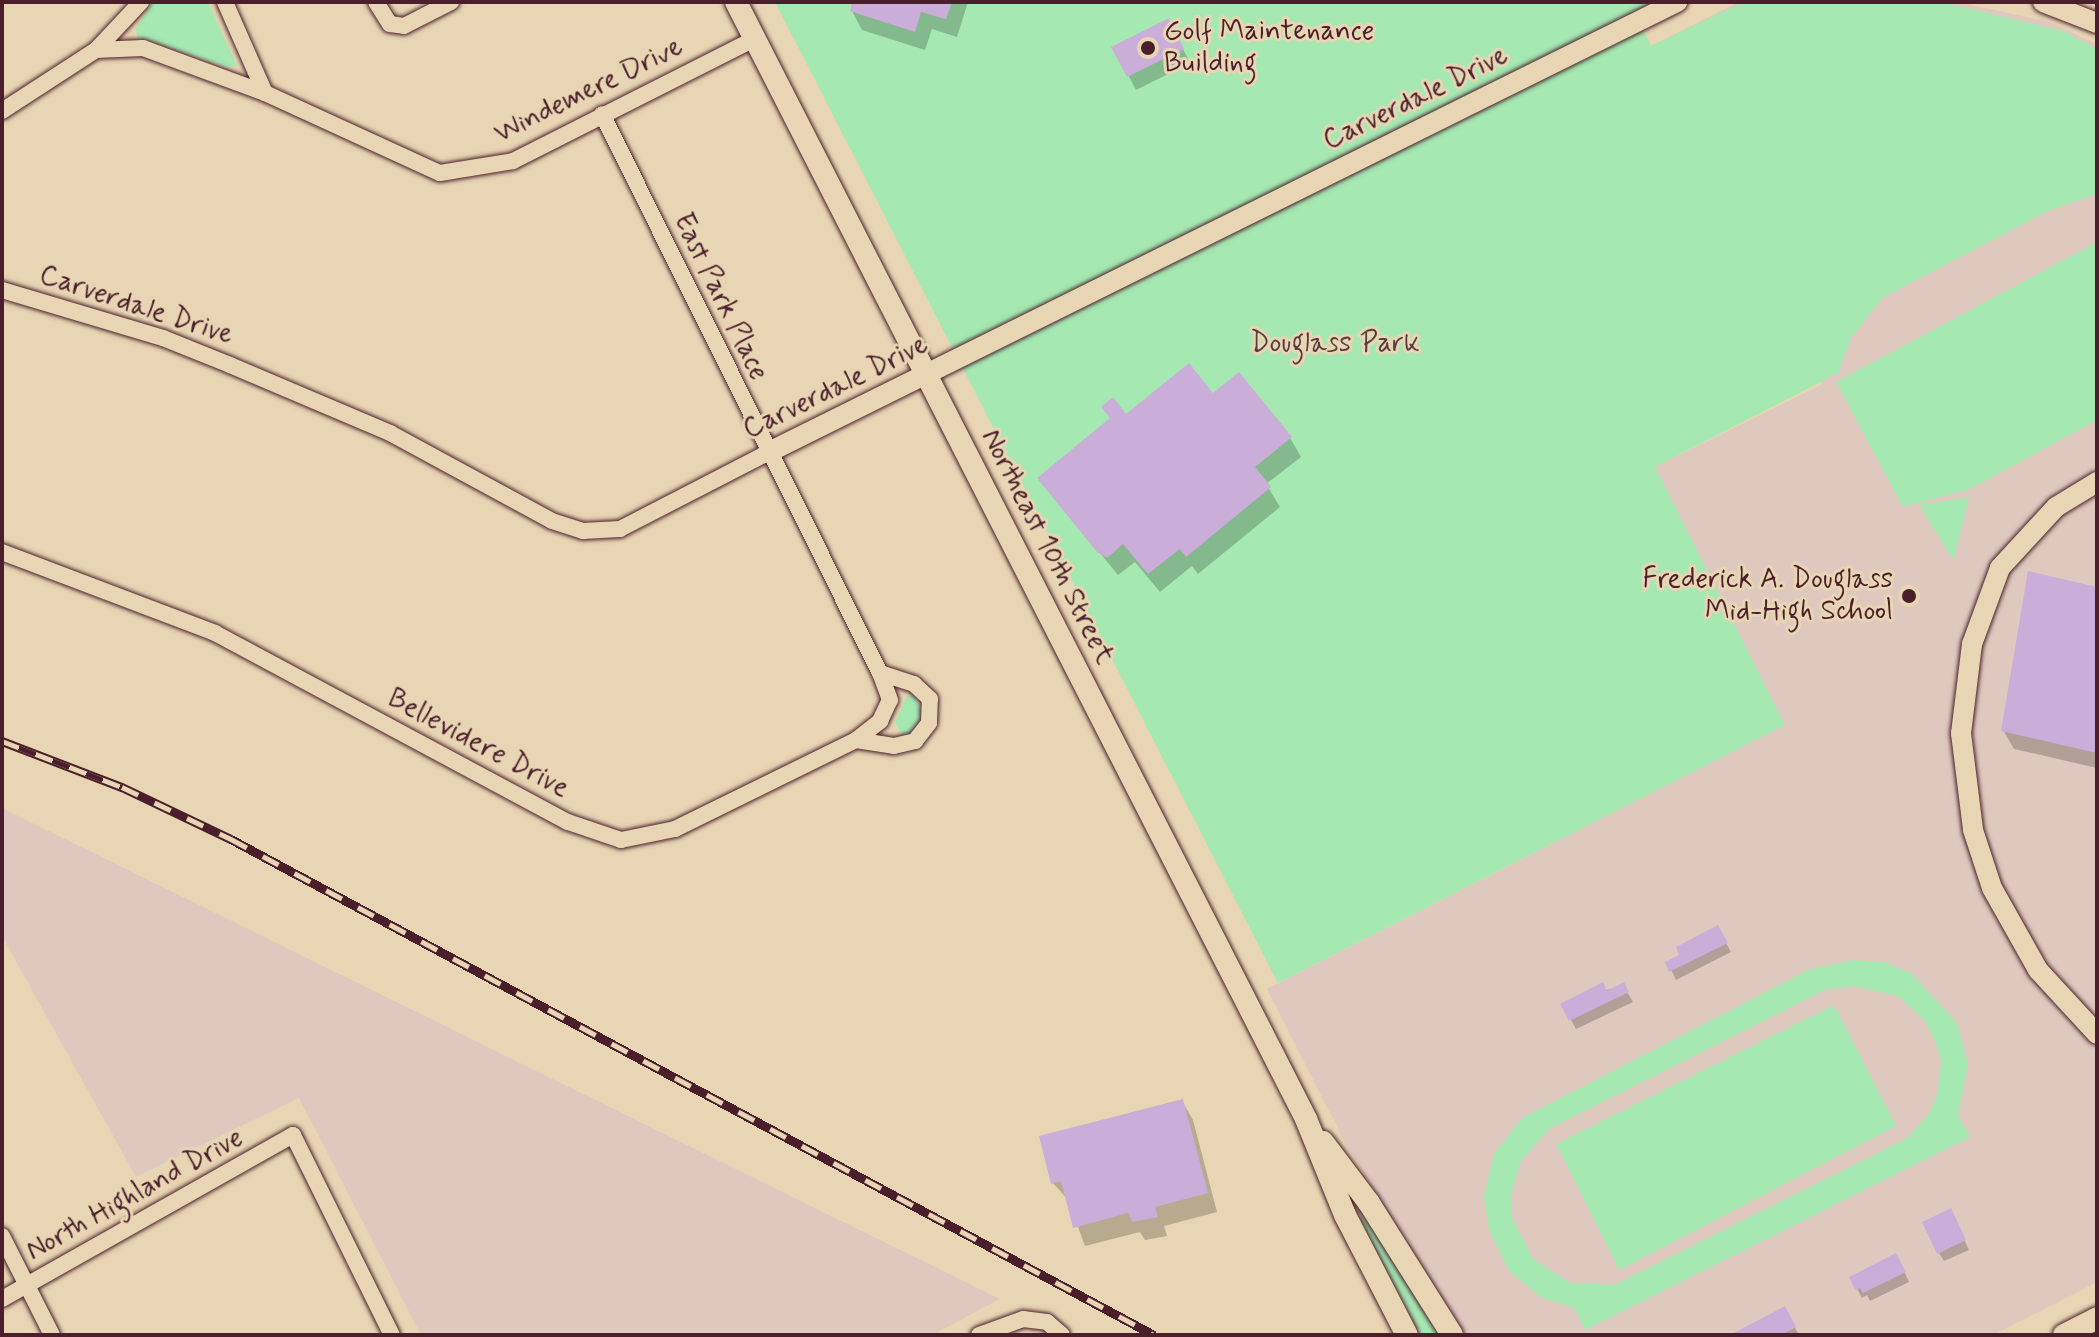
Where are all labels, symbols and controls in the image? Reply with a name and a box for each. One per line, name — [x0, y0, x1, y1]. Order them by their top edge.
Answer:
place label: Golf Maintenance Building — [1164, 15, 1374, 81]
street label: Windemere Drive — [490, 31, 688, 151]
marker: Golf Maintenance Building — [1139, 39, 1157, 57]
street label: Carverdale Drive — [1318, 40, 1514, 158]
street label: East Park Place — [665, 208, 775, 386]
street label: Carverdale Drive — [35, 259, 237, 353]
park label: Douglass Park — [1253, 327, 1417, 361]
street label: Carverdale Drive — [738, 329, 934, 447]
street label: Northeast 10th Street — [973, 424, 1121, 670]
place label: Frederick A. Douglass Mid-High School — [1643, 563, 1893, 629]
marker: Frederick A. Douglass Mid-High School — [1900, 587, 1918, 605]
street label: Bellevidere Drive — [382, 682, 574, 806]
street label: North Highland Drive — [21, 1121, 249, 1269]

